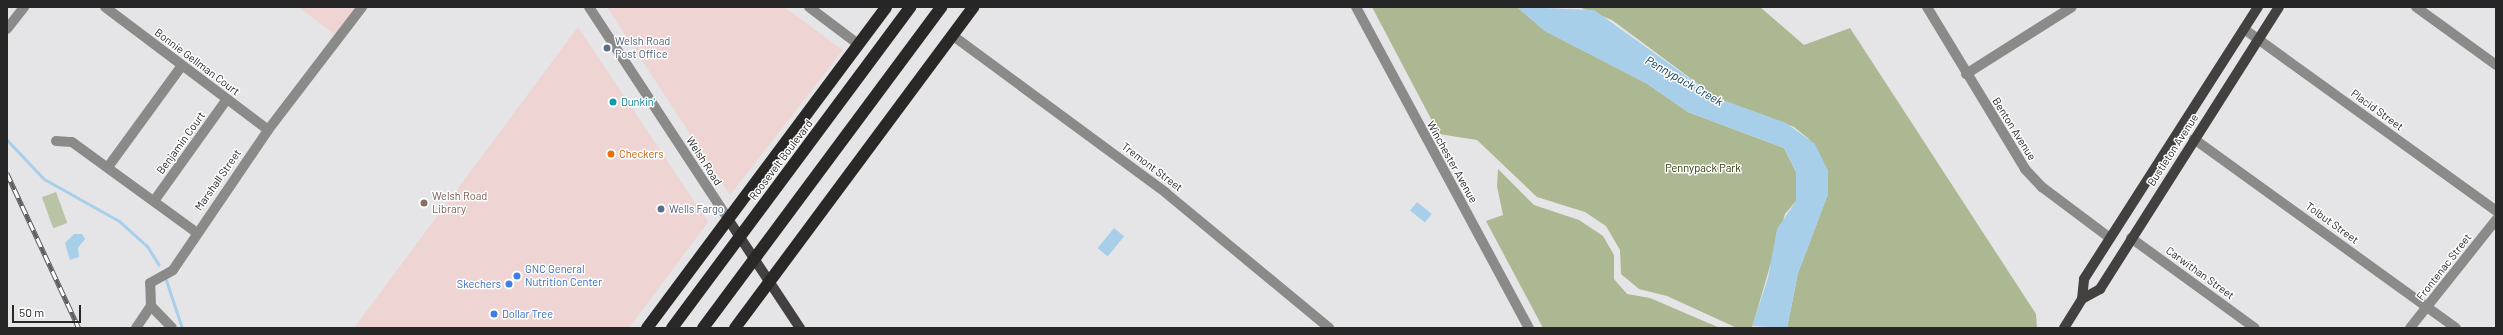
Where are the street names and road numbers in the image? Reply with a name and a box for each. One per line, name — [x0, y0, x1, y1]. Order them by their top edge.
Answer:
street label: Bonnie Gellman Court — [152, 26, 242, 98]
street label: Placid Street — [2348, 87, 2406, 133]
street label: Benton Avenue — [1989, 95, 2039, 163]
street label: Benjamin Court — [154, 109, 208, 177]
street label: Bustleton Avenue — [2145, 112, 2201, 188]
street label: Roosevelt Boulevard — [747, 117, 815, 203]
street label: Winchester Avenue — [1424, 119, 1480, 205]
street label: Welsh Road — [683, 134, 725, 188]
street label: Tremont Street — [1119, 140, 1185, 194]
street label: Marshall Street — [192, 147, 244, 213]
street label: Tolbut Street — [2303, 199, 2361, 247]
street label: Frontenac Street — [2414, 231, 2474, 303]
street label: Carwithan Street — [2163, 244, 2237, 302]

